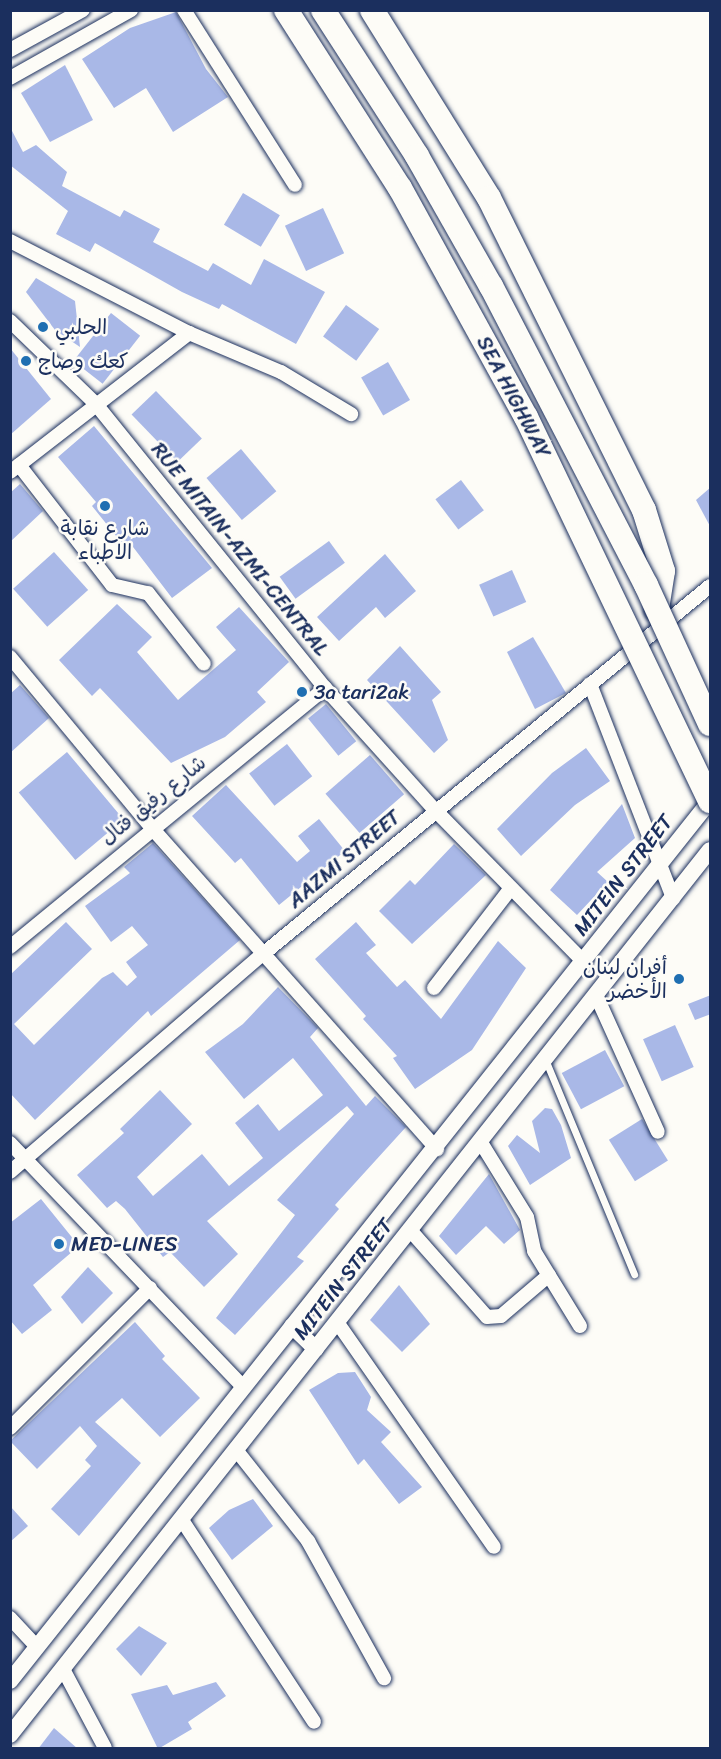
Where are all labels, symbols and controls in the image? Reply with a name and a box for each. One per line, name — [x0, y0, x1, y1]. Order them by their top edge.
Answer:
place label: الحلبي — [55, 314, 107, 340]
marker: الحلبي — [36, 320, 50, 334]
street label: SEA HIGHWAY — [471, 332, 557, 462]
place label: كعك وصاج — [38, 348, 128, 374]
marker: كعك وصاج — [19, 354, 33, 368]
street label: RUE MITAIN-AZMI-CENTRAL — [146, 437, 334, 661]
marker: شارع نقابة الاطباء — [98, 499, 112, 513]
place label: شارع نقابة الاطباء — [60, 515, 150, 565]
place label: 3a tari2ak — [314, 679, 409, 705]
marker: 3a tari2ak — [295, 685, 309, 699]
street label: شارع رفيق فتال — [95, 750, 211, 850]
street label: AAZMI STREET — [282, 804, 406, 914]
street label: MITEIN STREET — [568, 809, 678, 941]
place label: أفران لبنان الأخضر — [583, 954, 667, 1004]
marker: أفران لبنان الأخضر — [672, 972, 686, 986]
street label: MITEIN STREET — [288, 1213, 398, 1345]
place label: MED-LINES — [71, 1231, 178, 1257]
marker: MED-LINES — [52, 1237, 66, 1251]

